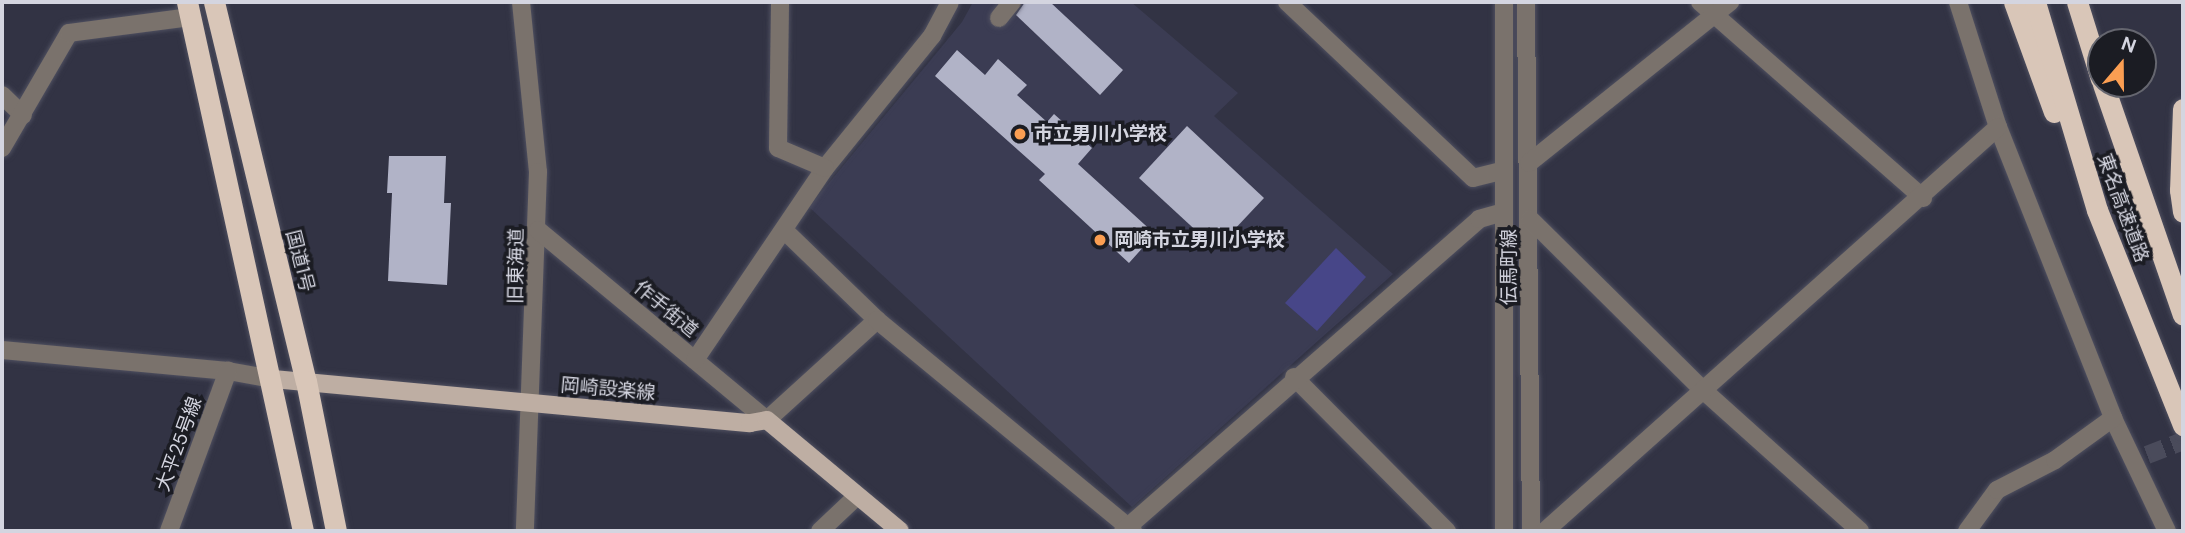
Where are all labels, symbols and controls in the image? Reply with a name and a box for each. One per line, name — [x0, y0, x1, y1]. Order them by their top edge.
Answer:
north arrow — [2087, 28, 2157, 98]
text: N — [2118, 31, 2139, 59]
place label: 市立男川小学校 — [1034, 123, 1167, 145]
marker: 市立男川小学校 — [1012, 126, 1028, 142]
street label: 東名高速道路 — [2093, 151, 2153, 265]
street label: 国道1号 — [281, 228, 319, 294]
street label: 旧東海道 — [504, 228, 528, 304]
place label: 岡崎市立男川小学校 — [1114, 229, 1285, 251]
street label: 伝馬町線 — [1498, 229, 1520, 305]
marker: 岡崎市立男川小学校 — [1092, 232, 1108, 248]
street label: 作手街道 — [630, 276, 702, 342]
street label: 岡崎設楽線 — [560, 374, 656, 404]
street label: 大平25号線 — [151, 394, 207, 494]

